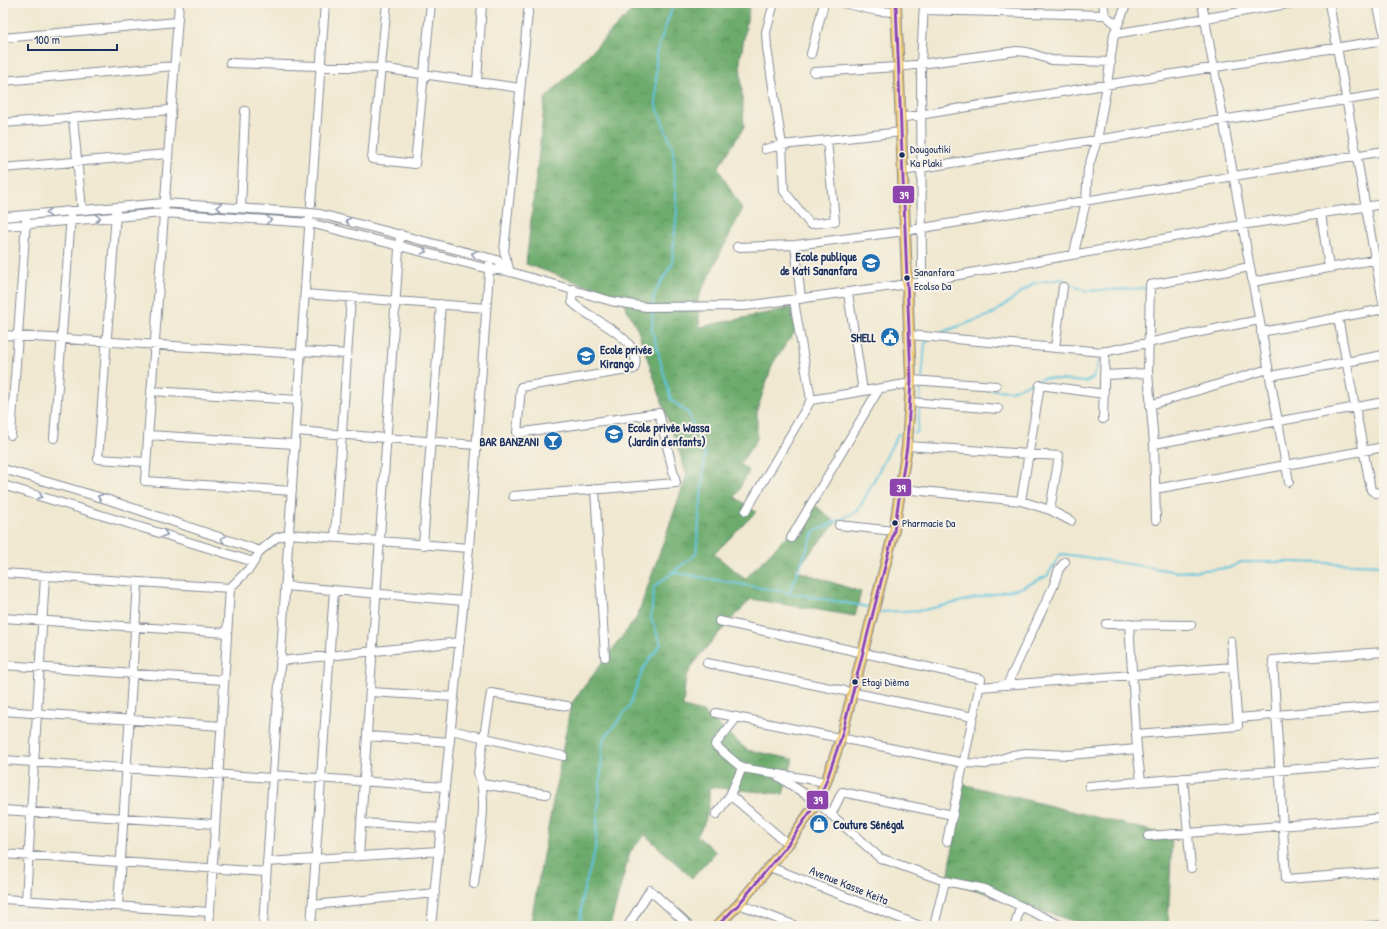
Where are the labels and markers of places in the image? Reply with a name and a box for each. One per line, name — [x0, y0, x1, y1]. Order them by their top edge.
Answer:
place label: Dougoutiki Ka Plaki — [910, 142, 951, 170]
marker: Dougoutiki Ka Plaki — [897, 150, 907, 160]
place label: Ecole publique de Kati Sananfara — [780, 248, 857, 279]
school or university icon: Ecole publique de Kati Sananfara — [860, 252, 882, 274]
place label: Sananfara Ecolso Da — [914, 265, 955, 293]
marker: Sananfara Ecolso Da — [902, 273, 912, 283]
public building icon: SHELL — [879, 326, 901, 348]
place label: SHELL — [851, 329, 877, 346]
place label: Ecole privée Kirango — [600, 341, 653, 373]
school or university icon: Ecole privée Kirango — [575, 345, 597, 367]
place label: Ecole privée Wassa (Jardin d'enfants) — [628, 419, 709, 450]
school or university icon: Ecole privée Wassa (Jardin d'enfants) — [603, 423, 625, 445]
bar icon: BAR BANZANI — [542, 430, 564, 452]
place label: BAR BANZANI — [479, 433, 539, 450]
place label: Pharmacie Da — [902, 516, 956, 530]
marker: Pharmacie Da — [890, 518, 900, 528]
place label: Etagi Dièma — [862, 675, 909, 689]
marker: Etagi Dièma — [850, 677, 860, 687]
shop icon: Couture Sénégal — [808, 813, 830, 835]
place label: Couture Sénégal — [833, 816, 905, 834]

